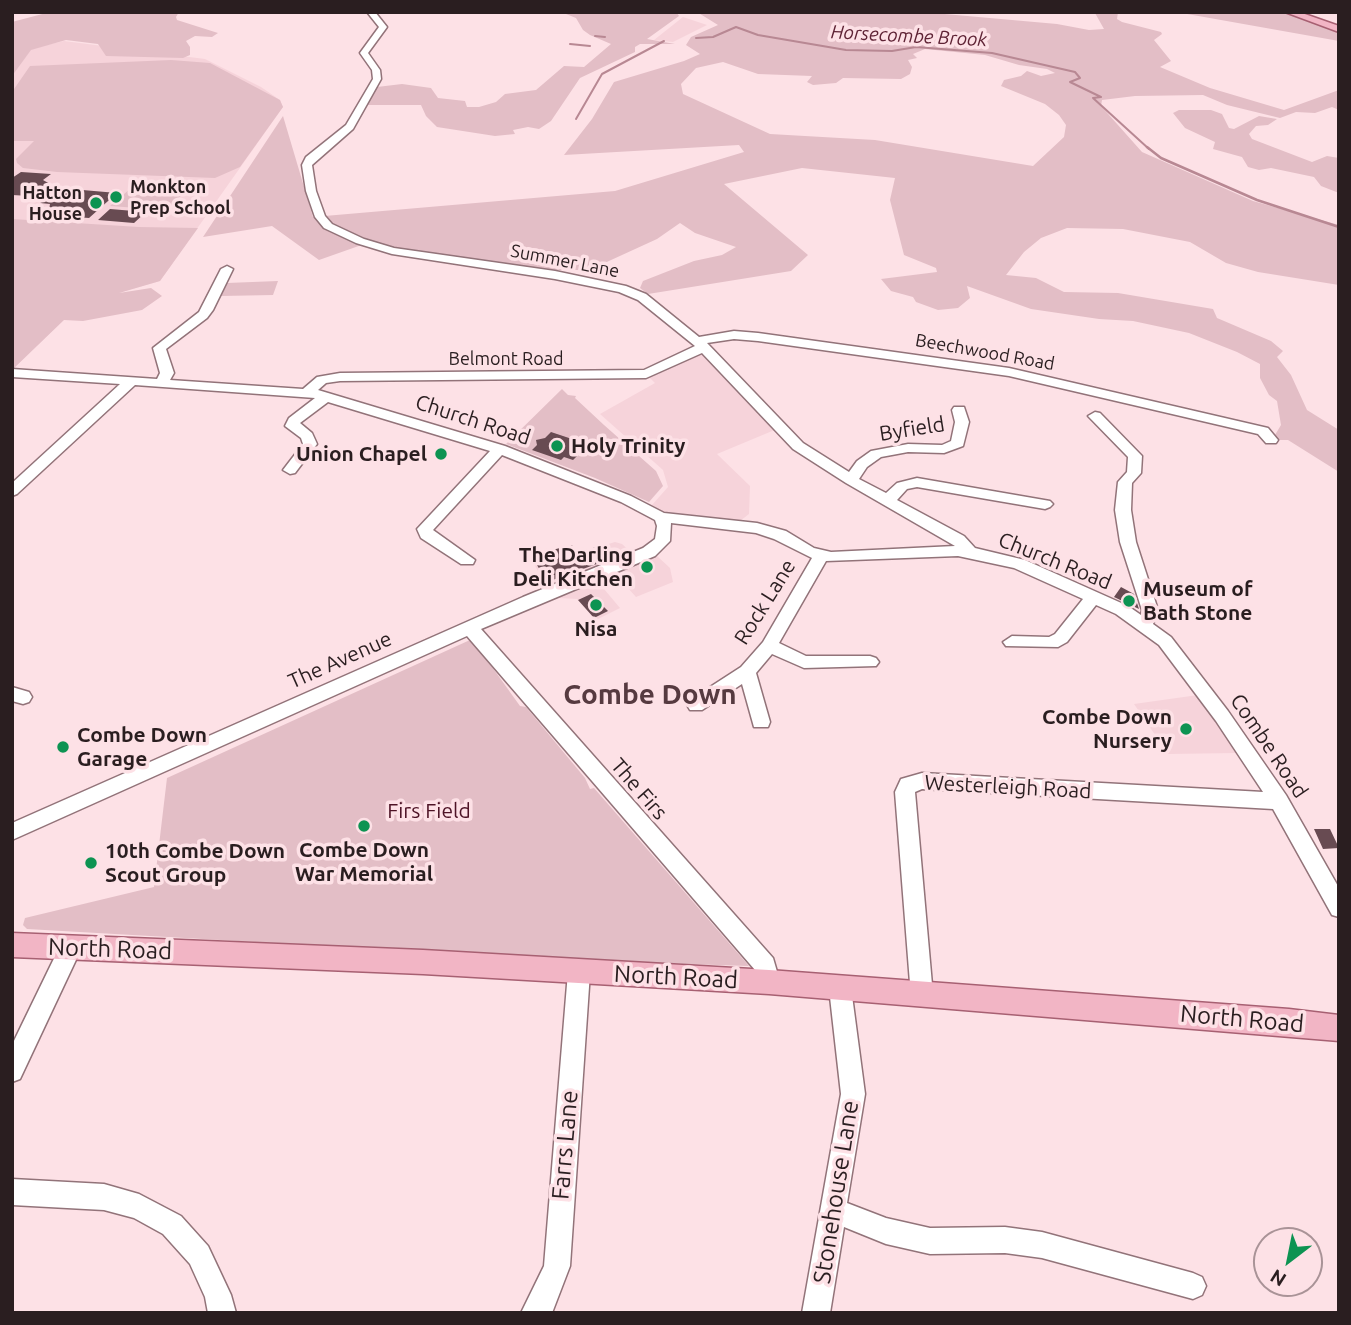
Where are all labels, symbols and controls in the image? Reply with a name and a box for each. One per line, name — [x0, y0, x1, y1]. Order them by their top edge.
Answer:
water label: Horsecombe Brook — [830, 21, 988, 51]
place label: Monkton Prep School — [130, 176, 231, 218]
place label: Hatton House — [23, 182, 82, 224]
marker: Monkton Prep School — [108, 189, 124, 205]
marker: Hatton House — [88, 195, 104, 211]
street label: Summer Lane — [509, 240, 621, 282]
street label: Beechwood Road — [914, 329, 1056, 375]
street label: Belmont Road — [448, 348, 564, 370]
street label: Church Road — [412, 390, 534, 450]
street label: Byfield — [877, 411, 947, 447]
place label: Holy Trinity — [571, 433, 685, 459]
marker: Holy Trinity — [549, 438, 565, 454]
place label: Union Chapel — [296, 441, 427, 467]
marker: Union Chapel — [433, 446, 449, 462]
street label: Church Road — [995, 527, 1115, 595]
place label: The Darling Deli Kitchen — [513, 542, 633, 592]
street label: Rock Lane — [729, 555, 801, 649]
marker: The Darling Deli Kitchen — [639, 559, 655, 575]
place label: Museum of Bath Stone — [1143, 576, 1253, 626]
marker: Museum of Bath Stone — [1121, 593, 1137, 609]
marker: Nisa — [588, 597, 604, 613]
place label: Nisa — [575, 616, 617, 642]
street label: The Avenue — [284, 626, 396, 694]
district label: Combe Down — [563, 678, 737, 712]
street label: Combe Road — [1225, 689, 1313, 803]
place label: Combe Down Nursery — [1042, 704, 1172, 754]
marker: Combe Down Nursery — [1178, 721, 1194, 737]
place label: Combe Down Garage — [77, 722, 207, 772]
marker: Combe Down Garage — [55, 739, 71, 755]
street label: The Firs — [605, 753, 673, 825]
street label: Westerleigh Road — [924, 770, 1092, 804]
park label: Firs Field — [387, 798, 471, 824]
marker: Combe Down War Memorial — [356, 818, 372, 834]
place label: Combe Down War Memorial — [295, 837, 433, 887]
place label: 10th Combe Down Scout Group — [105, 838, 285, 888]
marker: 10th Combe Down Scout Group — [83, 855, 99, 871]
street label: North Road — [47, 932, 173, 966]
street label: North Road — [613, 959, 739, 995]
street label: North Road — [1179, 999, 1305, 1039]
street label: Farrs Lane — [546, 1089, 584, 1201]
street label: Stonehouse Lane — [807, 1098, 865, 1286]
north arrow — [1253, 1227, 1323, 1297]
text: N — [1266, 1265, 1290, 1291]

